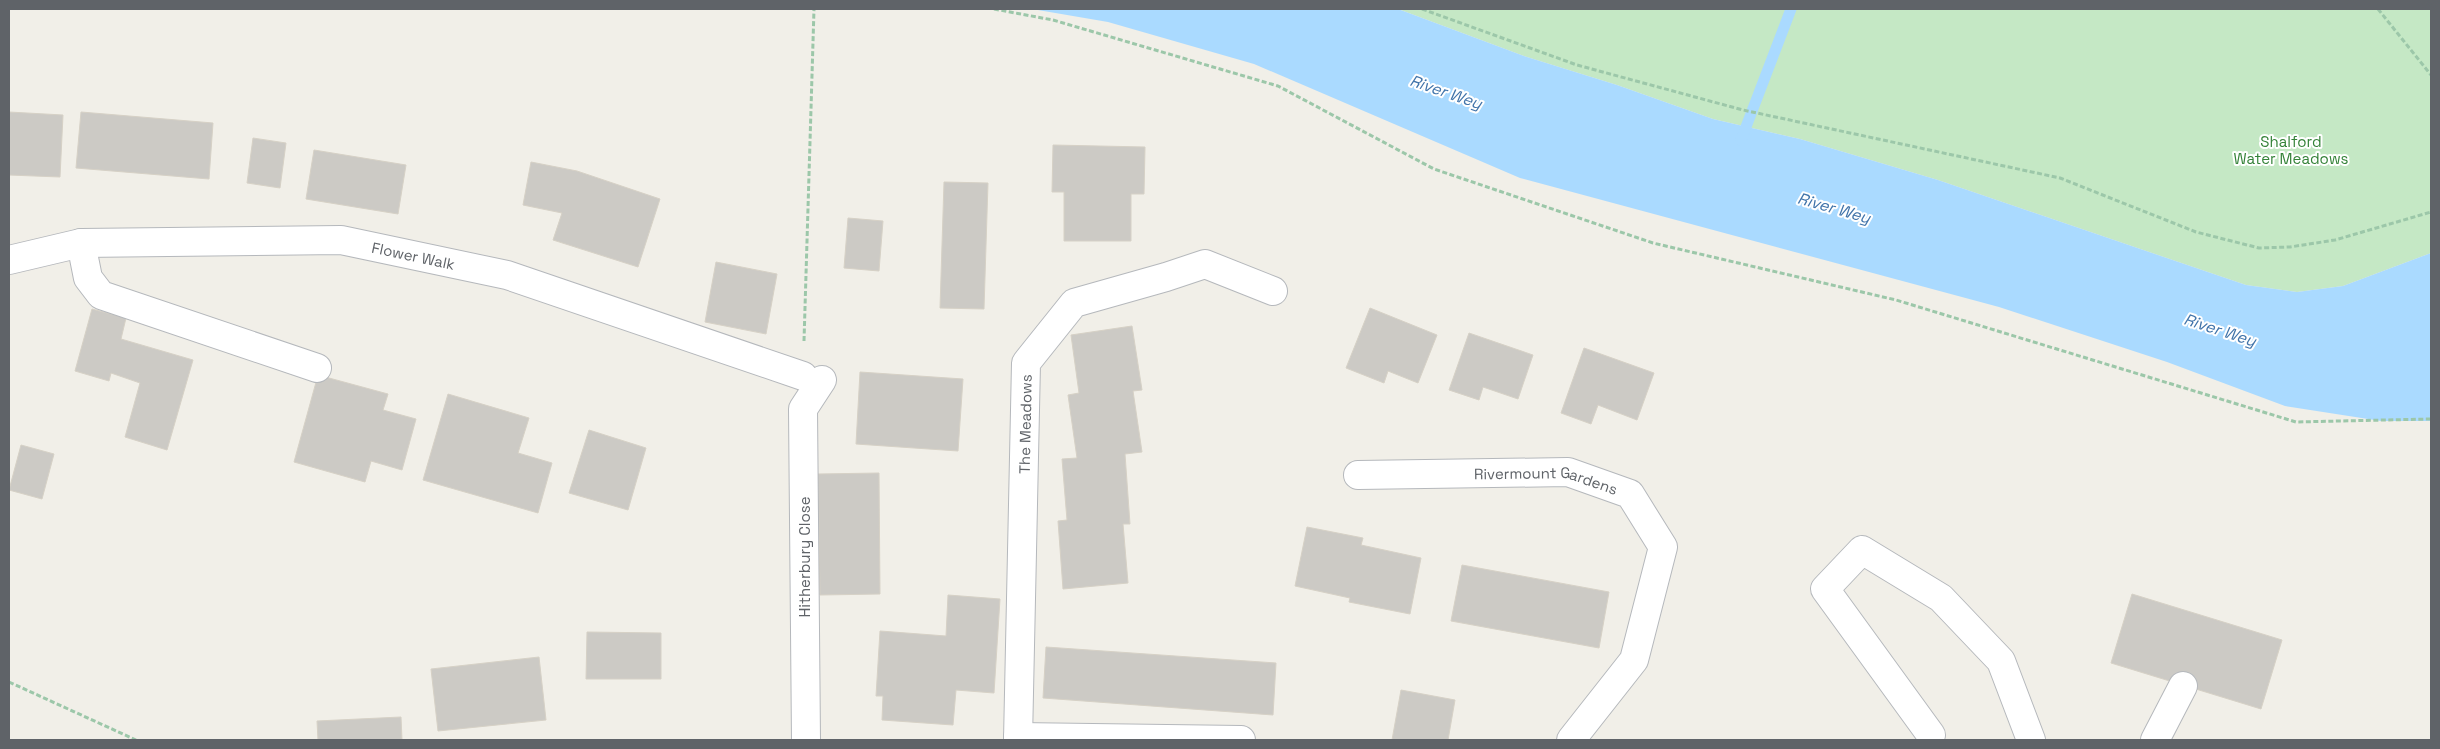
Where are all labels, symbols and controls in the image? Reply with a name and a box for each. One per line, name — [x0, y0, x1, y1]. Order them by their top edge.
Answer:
water label: River Wey — [1407, 70, 1486, 115]
park label: Shalford Water Meadows — [2233, 132, 2349, 168]
water label: River Wey — [1795, 188, 1874, 229]
street label: Flower Walk — [370, 237, 457, 273]
water label: River Wey — [2181, 308, 2260, 352]
street label: The Meadows — [1014, 374, 1035, 474]
street label: Rivermount Gardens — [1474, 462, 1620, 498]
street label: Hitherbury Close — [795, 496, 814, 618]

